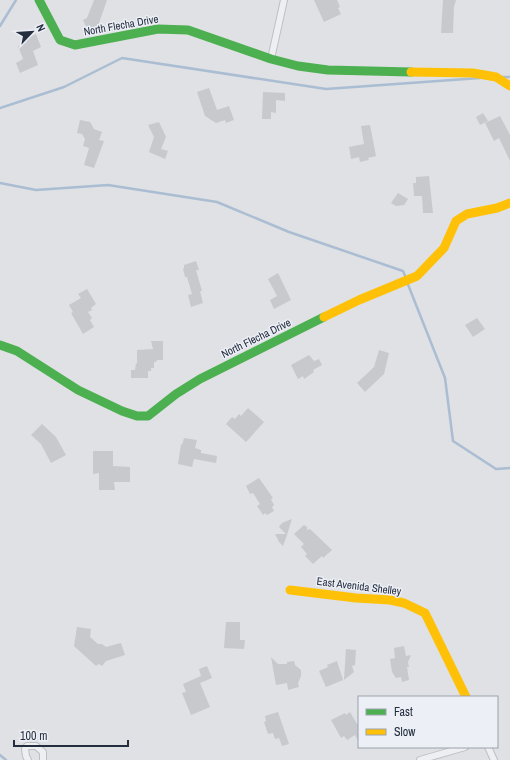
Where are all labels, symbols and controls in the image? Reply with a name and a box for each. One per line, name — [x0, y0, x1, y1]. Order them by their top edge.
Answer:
north arrow — [12, 12, 52, 52]
street label: North Flecha Drive — [83, 12, 159, 38]
text: N — [33, 22, 49, 34]
street label: North Flecha Drive — [219, 315, 293, 361]
street label: East Avenida Shelley — [316, 574, 403, 598]
legend — [358, 696, 498, 748]
text: Fast — [394, 704, 413, 720]
scale bar — [14, 722, 128, 748]
text: Slow — [394, 724, 416, 740]
text: 100 m — [20, 728, 47, 744]

